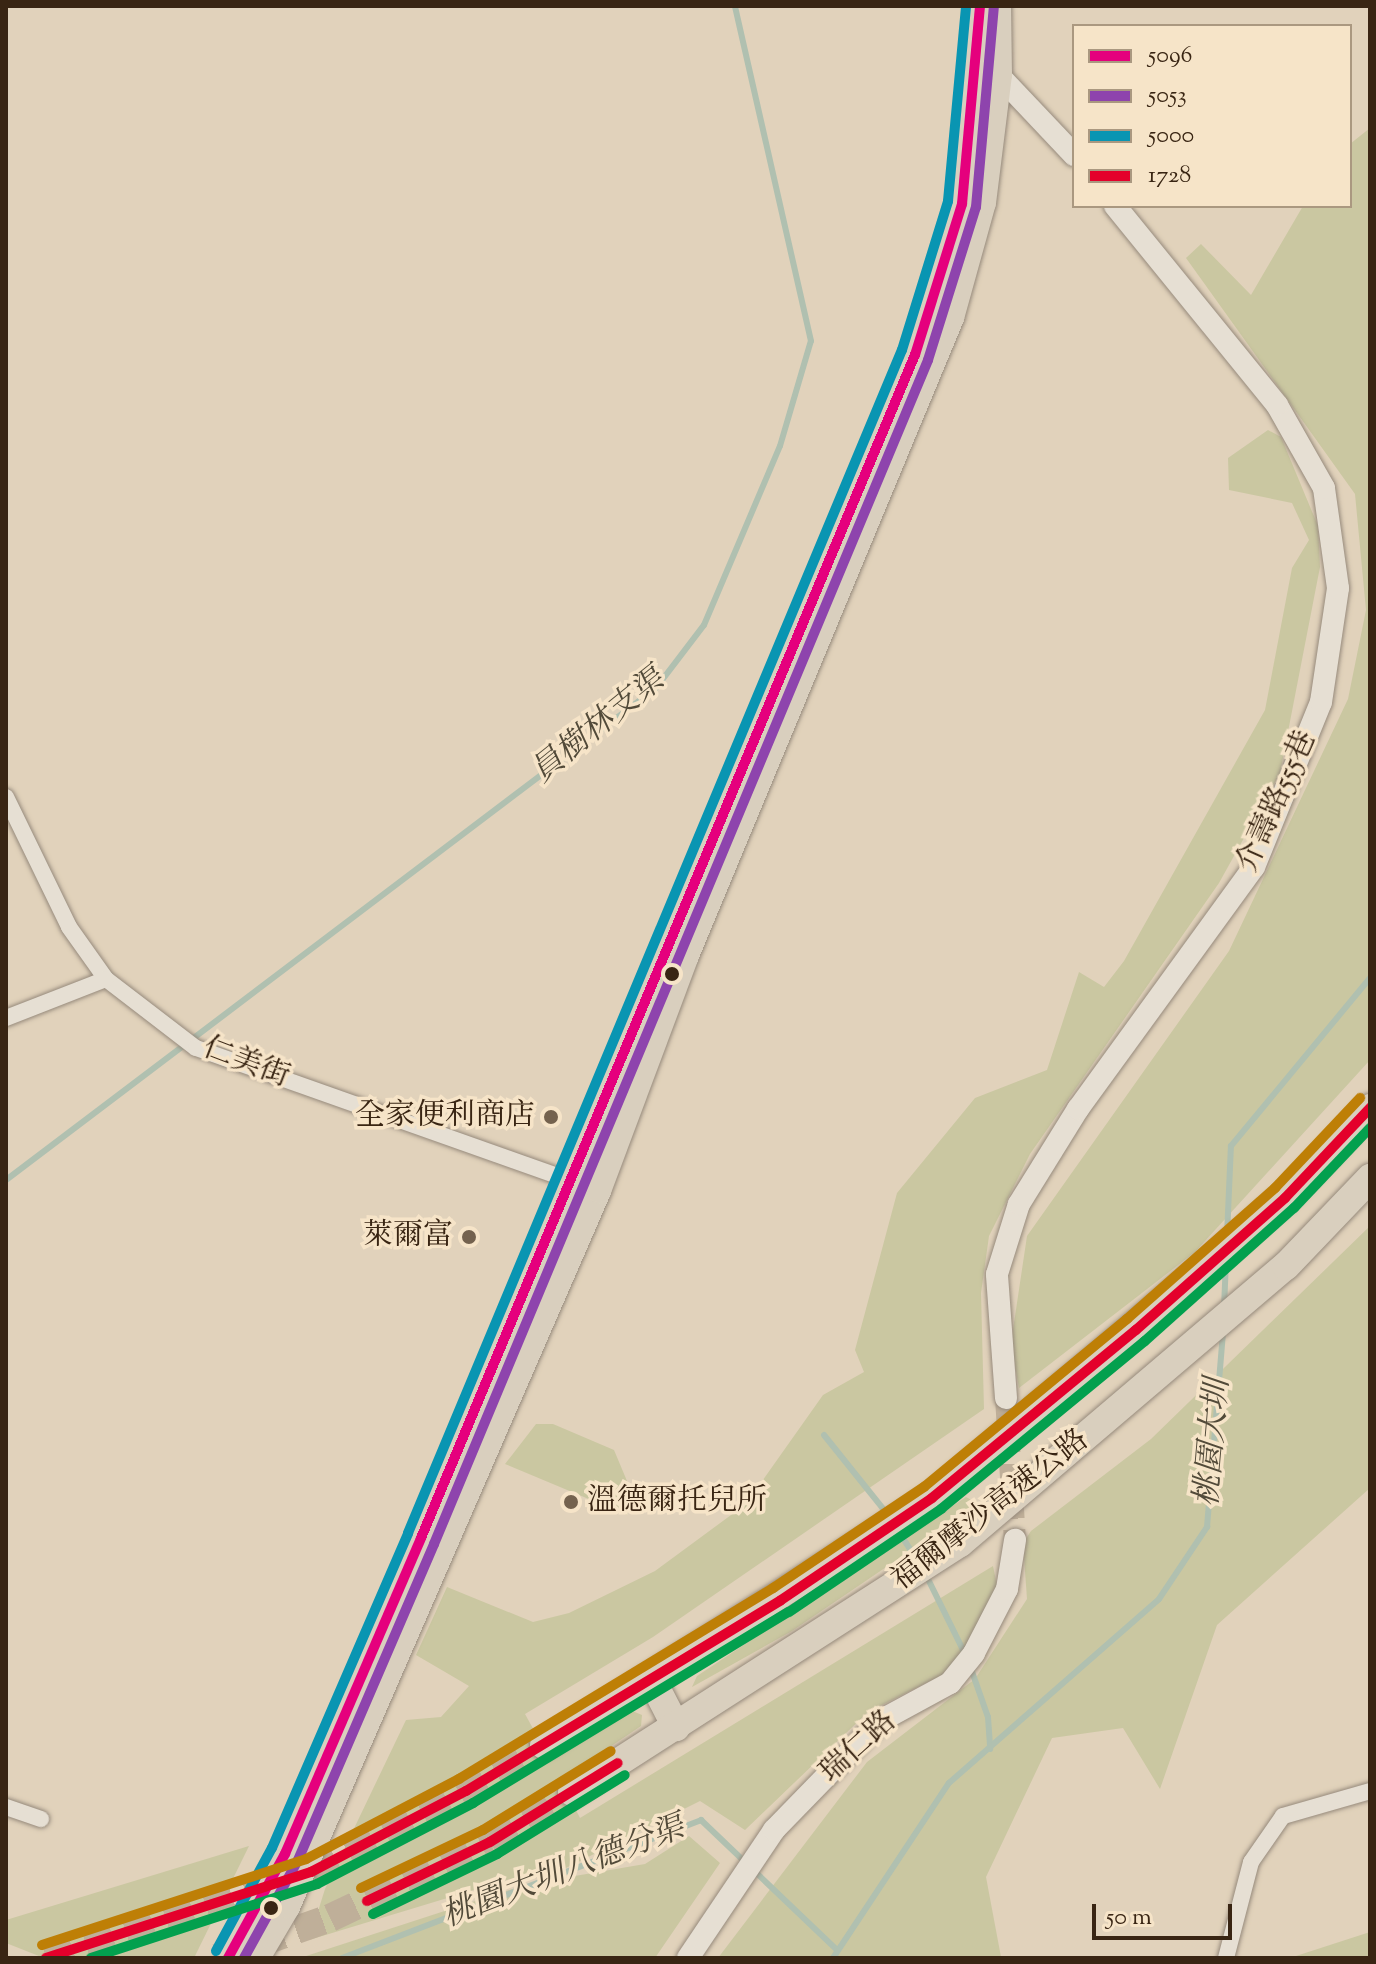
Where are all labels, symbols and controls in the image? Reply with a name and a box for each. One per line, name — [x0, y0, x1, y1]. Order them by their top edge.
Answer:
legend — [1072, 24, 1352, 208]
text: 5096 — [1148, 39, 1193, 73]
text: 5053 — [1148, 79, 1187, 113]
text: 5000 — [1148, 119, 1194, 153]
text: 1728 — [1148, 159, 1191, 193]
water label: 員樹林支渠 — [525, 662, 673, 792]
street label: 介壽路555巷 — [1231, 726, 1325, 878]
unlabelled marker — [664, 966, 680, 982]
street label: 仁美街 — [198, 1031, 294, 1097]
place label: 全家便利商店 — [355, 1099, 535, 1135]
marker: 全家便利商店 — [542, 1108, 560, 1126]
place label: 萊爾富 — [363, 1219, 453, 1255]
marker: 萊爾富 — [460, 1228, 478, 1246]
water label: 桃園大圳 — [1189, 1378, 1239, 1508]
street label: 福爾摩沙高速公路 — [885, 1423, 1097, 1599]
place label: 溫德爾托兒所 — [587, 1484, 767, 1520]
marker: 溫德爾托兒所 — [562, 1493, 580, 1511]
street label: 瑞仁路 — [814, 1705, 904, 1791]
water label: 桃園大圳八德分渠 — [438, 1809, 690, 1937]
scale bar — [1096, 1888, 1236, 1938]
unlabelled marker — [263, 1900, 279, 1916]
text: 50 m — [1106, 1901, 1152, 1935]

